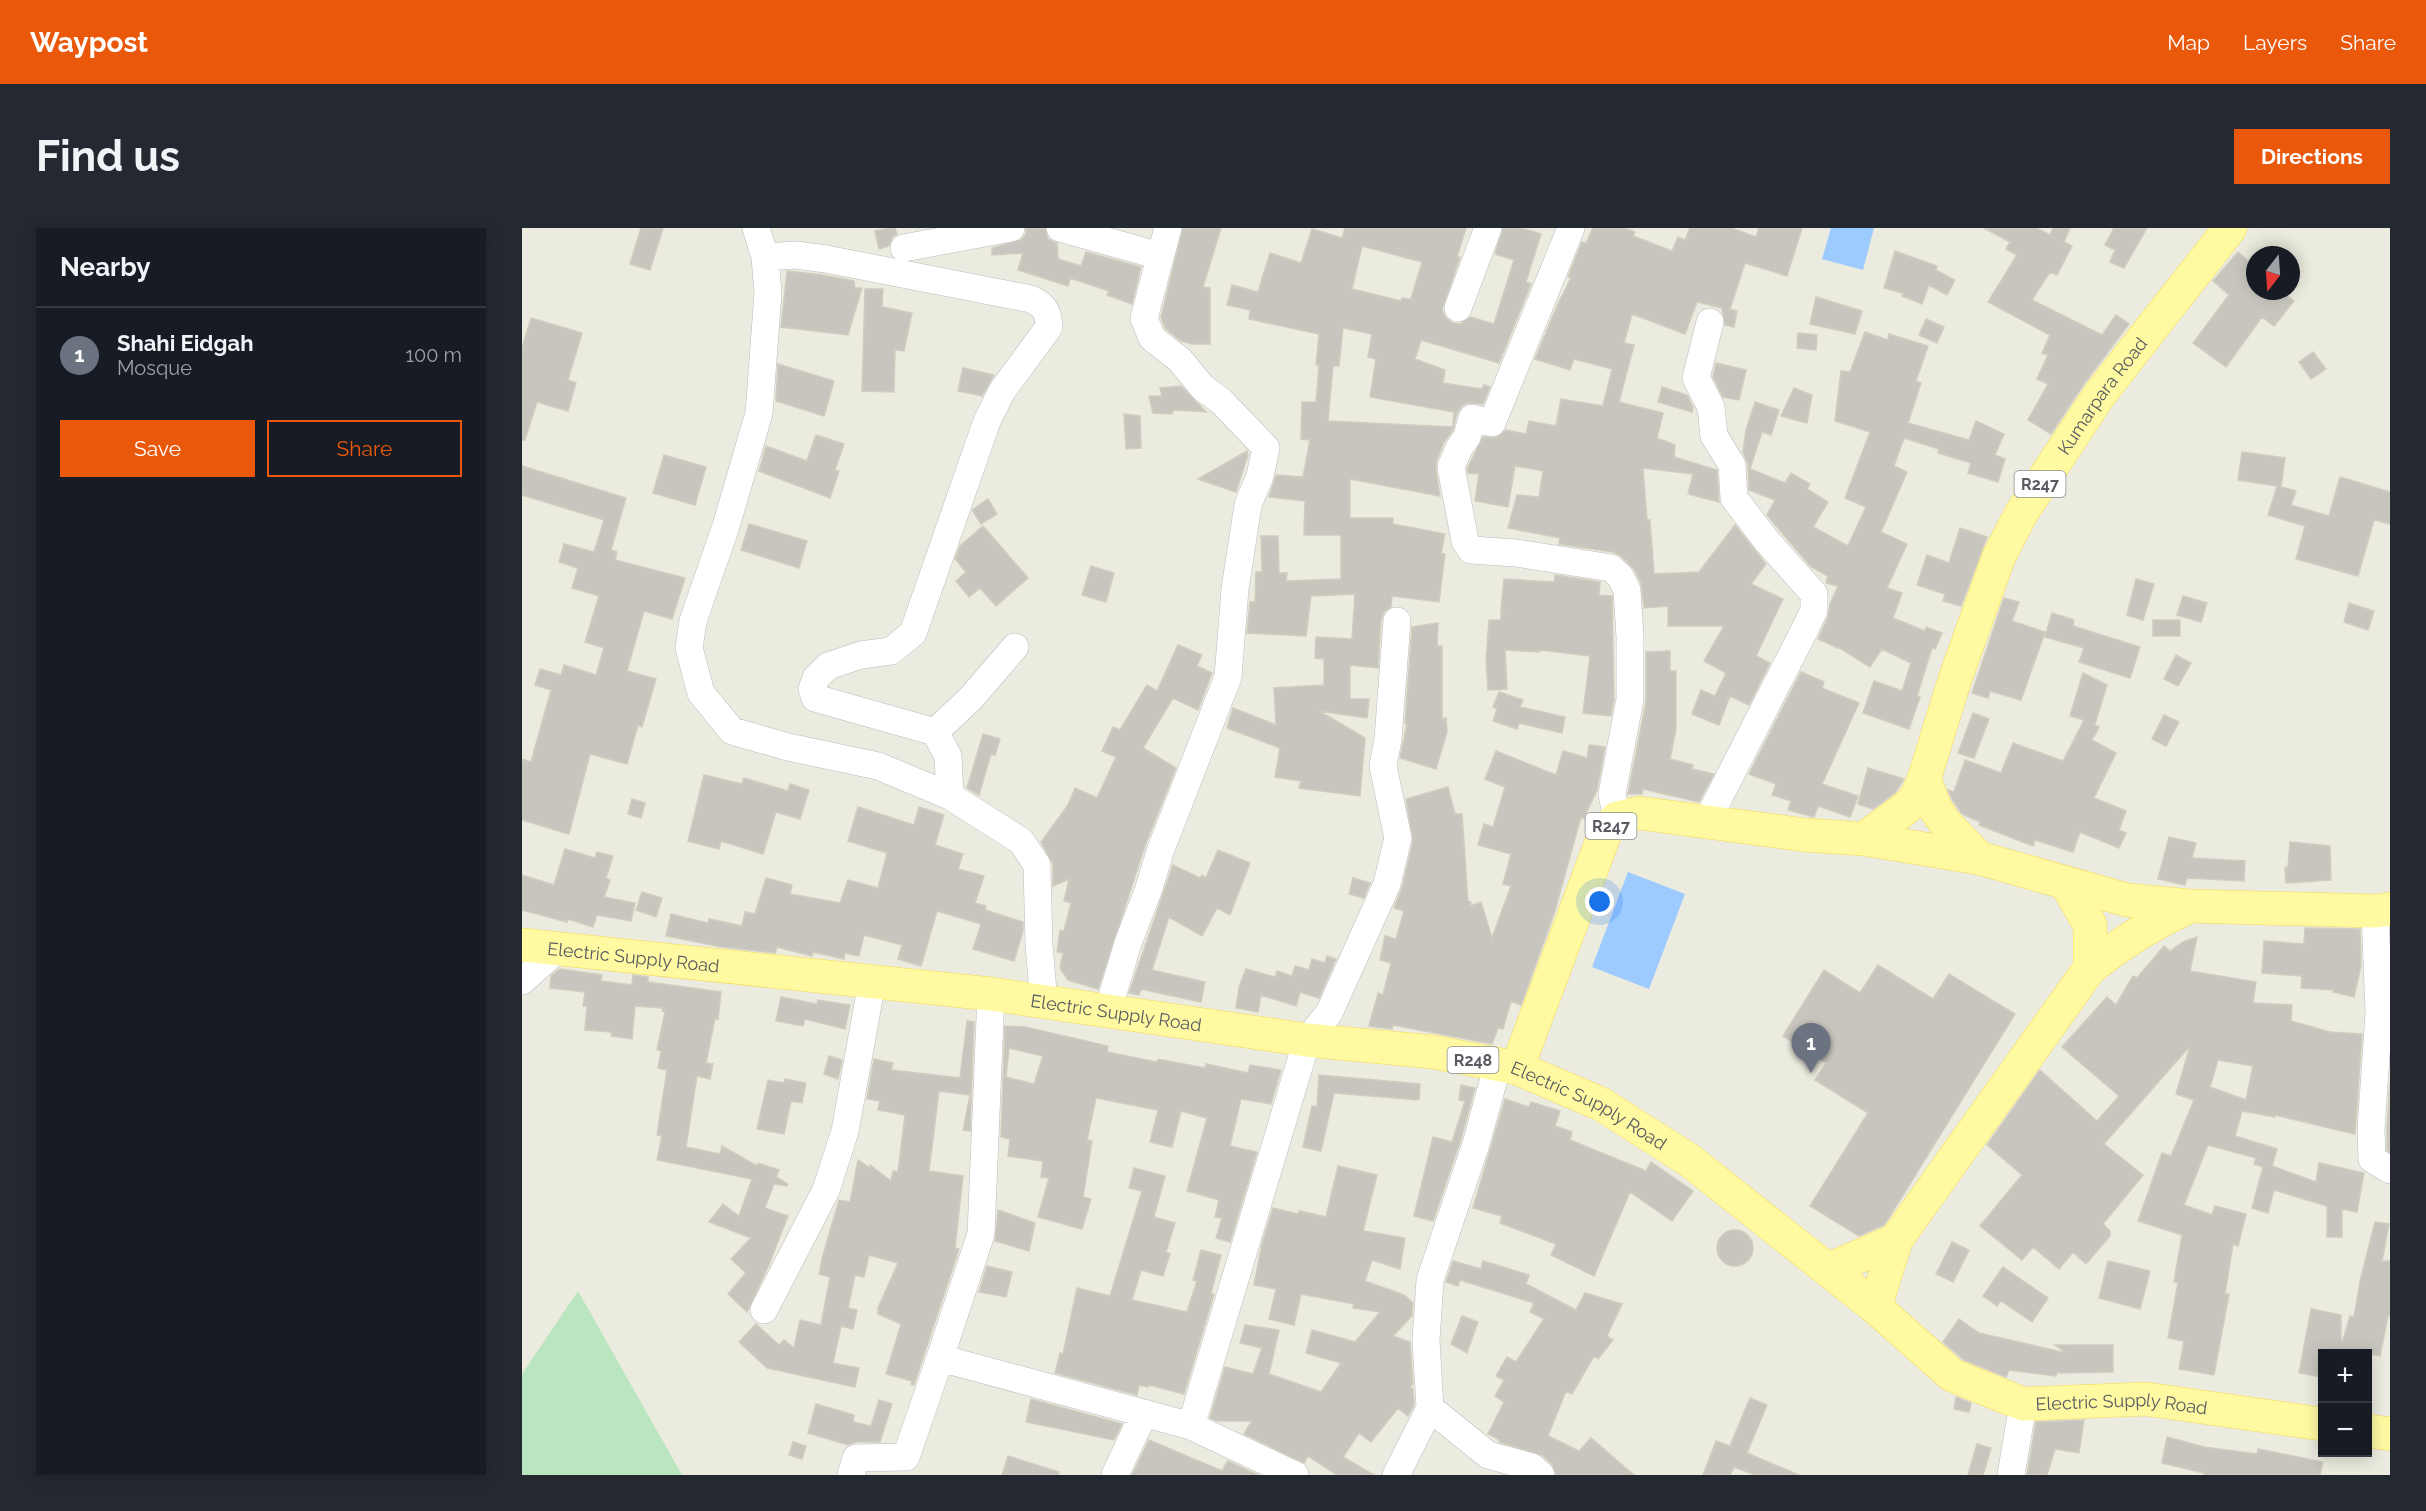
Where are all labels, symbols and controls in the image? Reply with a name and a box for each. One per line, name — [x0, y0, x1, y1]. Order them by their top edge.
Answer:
text: Waypost — [30, 26, 148, 59]
text: Map — [2167, 30, 2210, 55]
text: Layers — [2243, 30, 2307, 55]
text: Share — [2340, 30, 2396, 55]
button: Directions — [2234, 129, 2390, 184]
text: Find us — [36, 132, 180, 181]
north arrow — [2246, 246, 2300, 300]
text: Nearby — [60, 252, 150, 282]
text: Shahi Eidgah — [117, 330, 253, 356]
street label: Kumarpara Road — [2053, 333, 2151, 458]
text: 1 — [75, 343, 84, 367]
text: 100 m — [405, 343, 462, 367]
text: Mosque — [117, 356, 192, 380]
button: Save — [60, 420, 255, 477]
button: Share — [267, 420, 462, 477]
road number: R247 — [2014, 471, 2066, 497]
road number: R247 — [1586, 813, 1636, 839]
your location — [1585, 887, 1614, 916]
street label: Electric Supply Road — [546, 937, 720, 976]
street label: Electric Supply Road — [1029, 989, 1203, 1035]
pin: 1 — [1792, 1024, 1830, 1073]
road number: R248 — [1448, 1047, 1498, 1073]
street label: Electric Supply Road — [1508, 1056, 1671, 1154]
map controls — [2318, 1349, 2372, 1457]
button: + — [2318, 1349, 2372, 1403]
street label: Electric Supply Road — [2035, 1388, 2209, 1418]
button: − — [2318, 1403, 2372, 1457]

